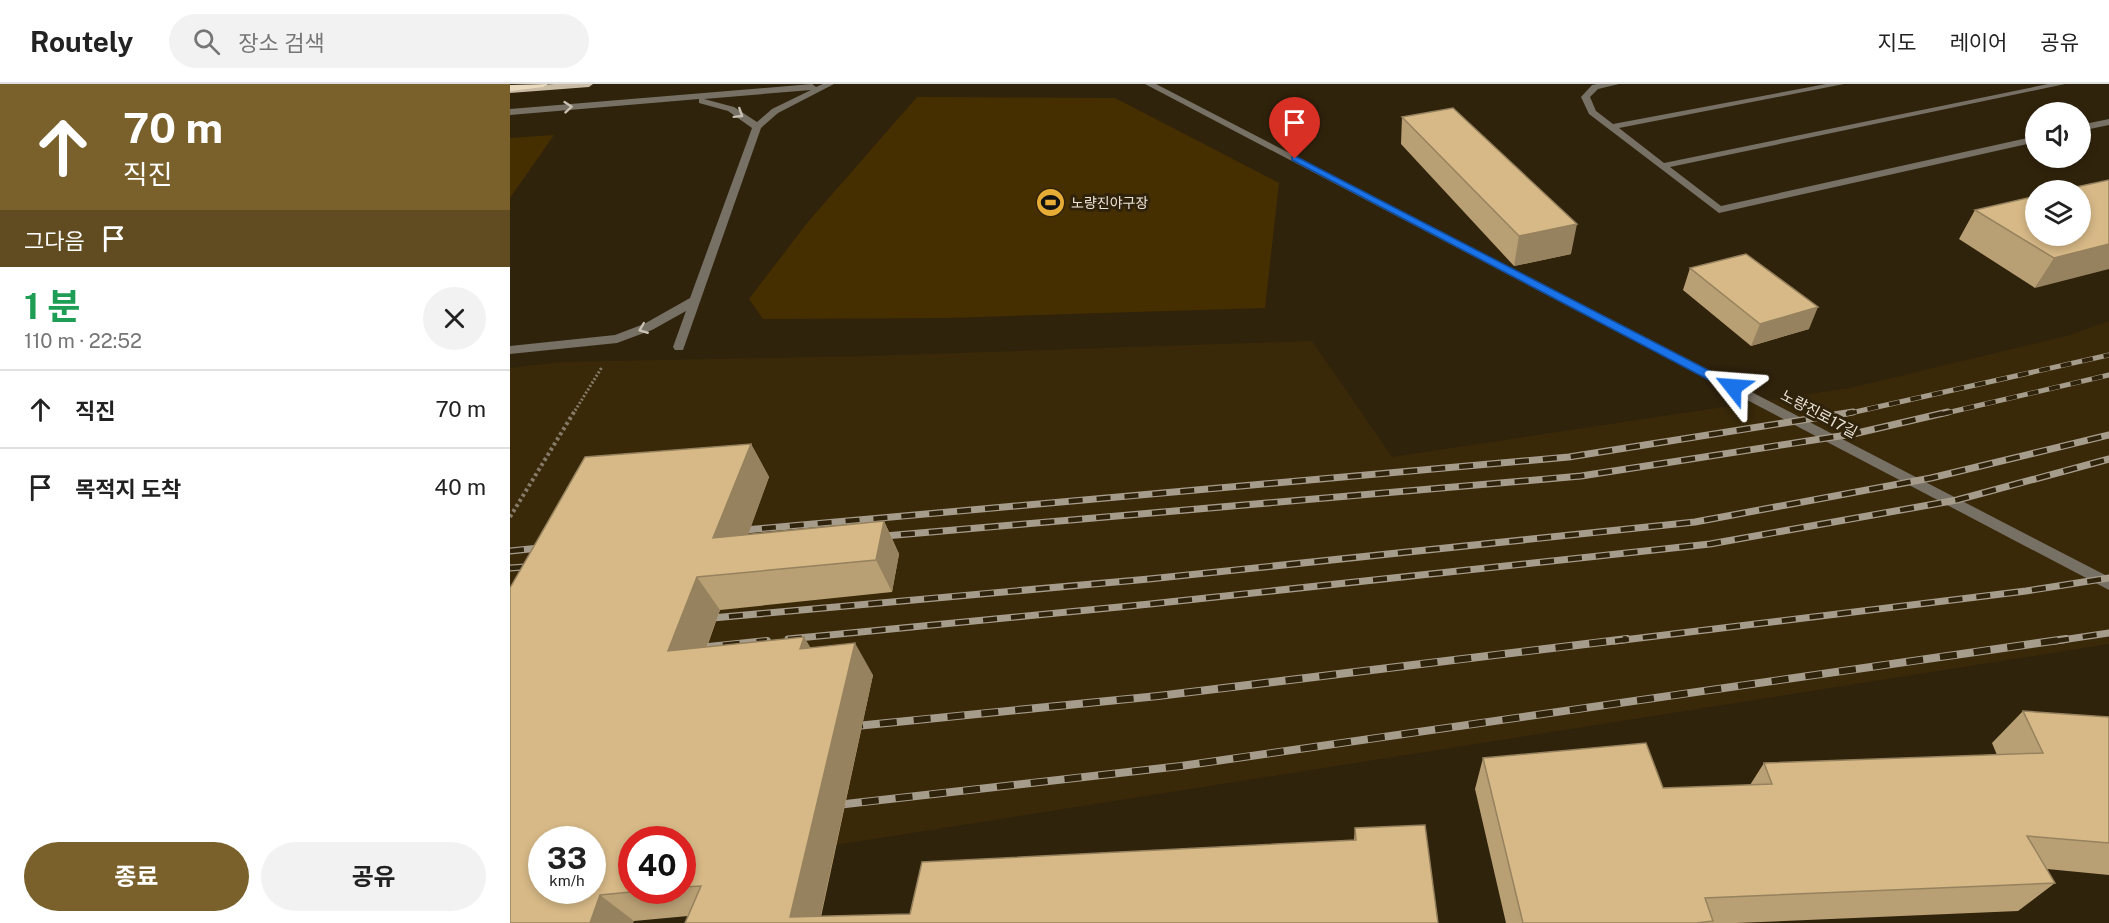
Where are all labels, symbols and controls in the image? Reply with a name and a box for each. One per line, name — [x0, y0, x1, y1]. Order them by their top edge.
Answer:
search box — [169, 14, 589, 68]
text: Routely — [30, 25, 133, 58]
icon: search — [190, 25, 223, 58]
text: 장소 검색 — [238, 30, 325, 56]
text: 지도 — [1878, 30, 1916, 55]
text: 레이어 — [1949, 30, 2007, 55]
text: 공유 — [2040, 30, 2079, 55]
pin — [1269, 97, 1320, 159]
one-way arrow — [564, 101, 573, 114]
map controls — [2025, 102, 2091, 246]
button: sound — [2025, 102, 2091, 168]
text: 70 m — [123, 103, 223, 152]
icon: arrive — [1278, 106, 1311, 139]
one-way arrow — [733, 107, 743, 119]
icon: ahead — [24, 108, 102, 186]
text: 직진 — [123, 158, 173, 190]
button: layers — [2025, 180, 2091, 246]
sports icon: 노량진야구장 — [1034, 187, 1066, 219]
place label: 노량진야구장 — [1071, 195, 1148, 211]
icon: arrive — [97, 222, 130, 255]
text: 그다음 — [24, 228, 85, 254]
text: 1 분 — [24, 285, 81, 327]
button: close — [423, 287, 486, 350]
one-way arrow — [638, 322, 649, 334]
text: 110 m · 22:52 — [24, 329, 142, 353]
position arrow — [1701, 355, 1765, 419]
street label: 노량진로17길 — [1778, 386, 1860, 441]
icon: ahead — [24, 393, 57, 426]
text: 70 m — [435, 396, 486, 422]
text: 직진 — [75, 398, 115, 424]
icon: arrive — [24, 471, 57, 504]
text: 40 m — [434, 474, 486, 500]
text: 목적지 도착 — [75, 476, 181, 502]
speed limit sign: 40 — [618, 826, 696, 904]
text: 33 — [547, 840, 587, 876]
button: 종료 — [24, 842, 249, 911]
button: 공유 — [261, 842, 486, 911]
text: km/h — [549, 872, 585, 889]

